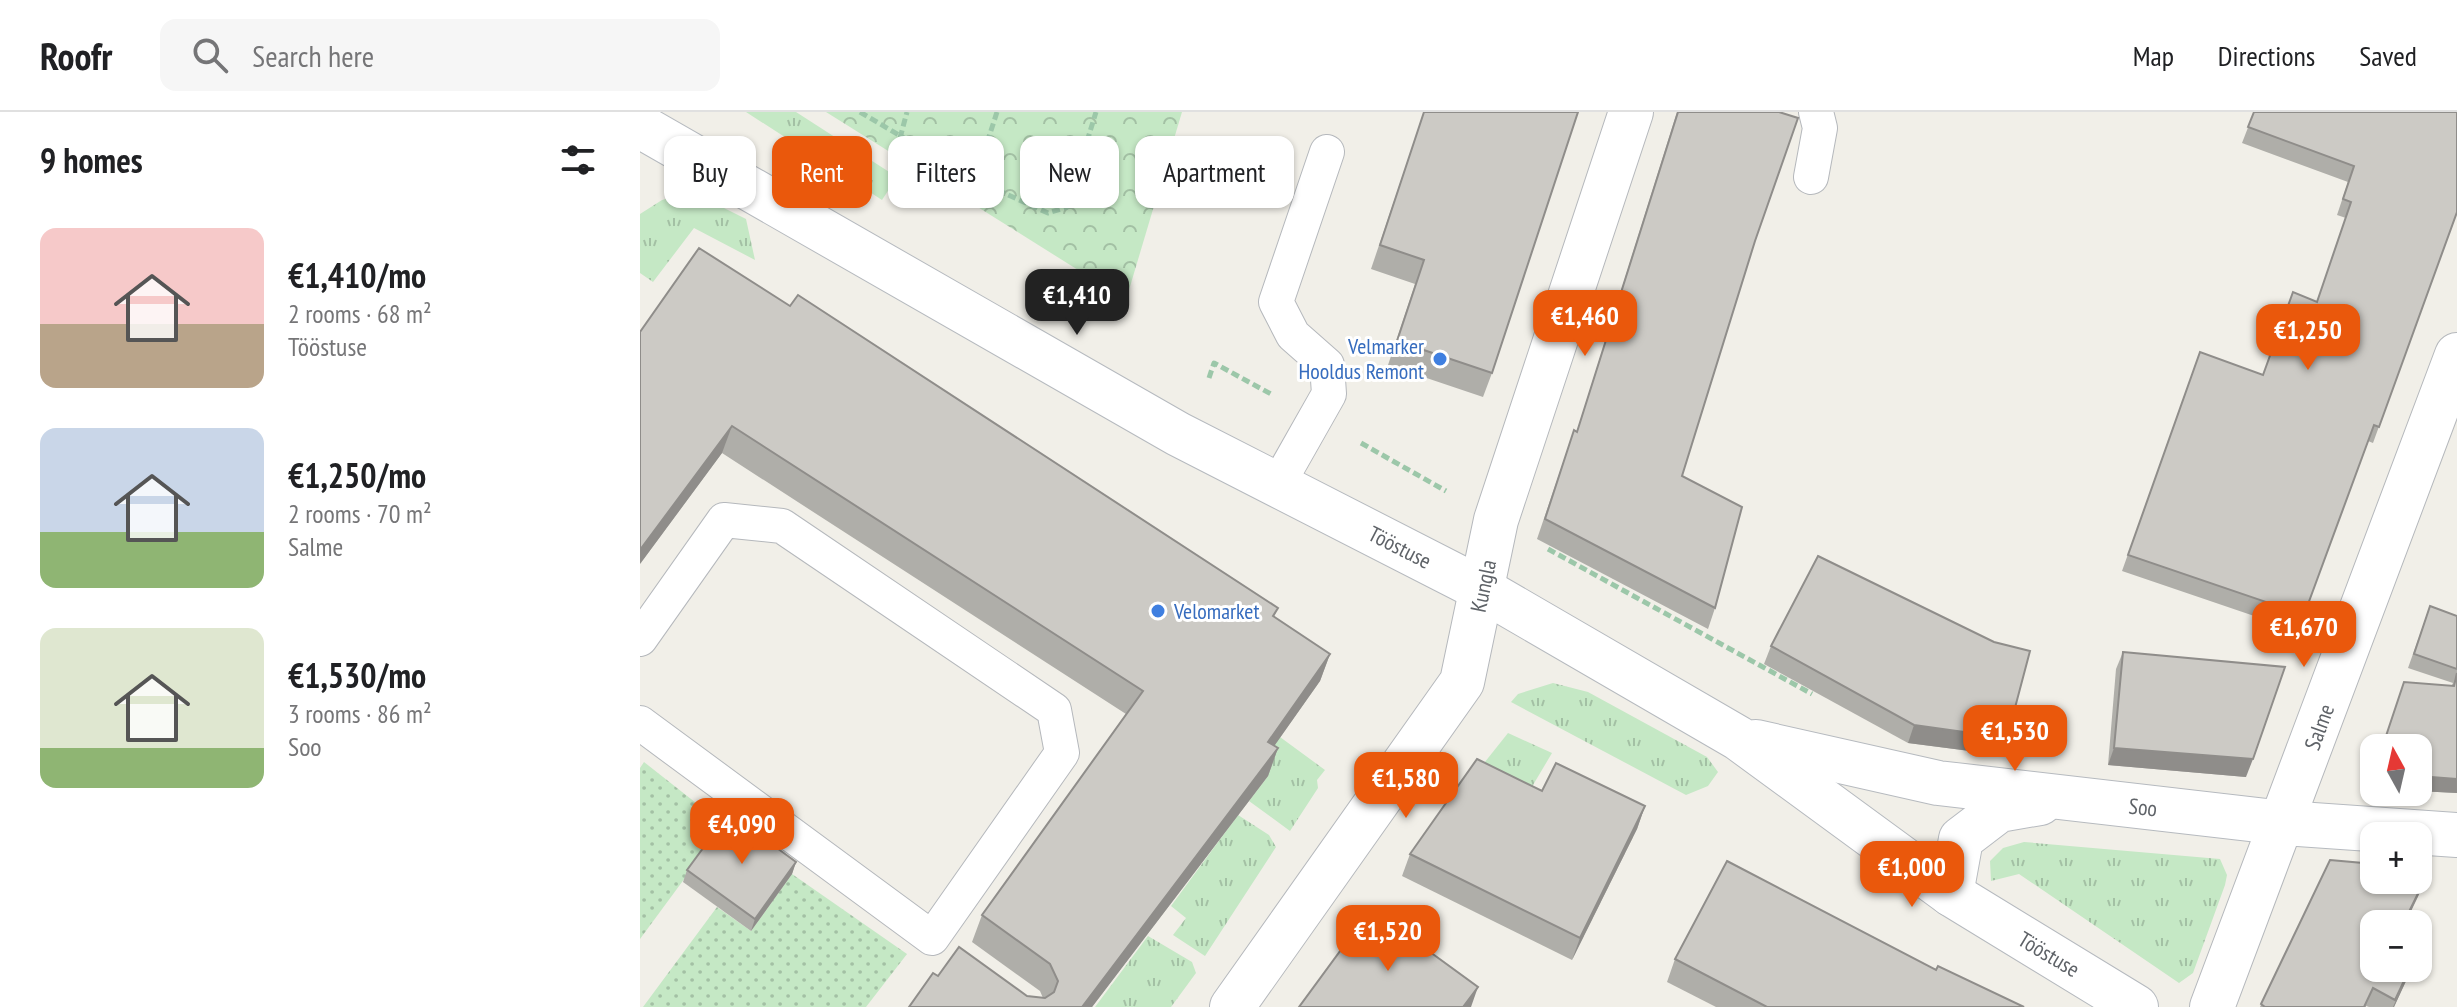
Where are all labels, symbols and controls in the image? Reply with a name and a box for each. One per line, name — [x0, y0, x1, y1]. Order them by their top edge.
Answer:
search box — [160, 19, 720, 91]
text: Roofr — [40, 31, 112, 80]
icon: search — [188, 33, 232, 77]
text: Search here — [252, 36, 374, 75]
text: Map — [2133, 37, 2174, 74]
text: Directions — [2218, 37, 2315, 74]
text: Saved — [2359, 37, 2417, 74]
chip: Buy — [664, 136, 756, 208]
chip: Rent — [772, 136, 872, 208]
chip: Filters — [888, 136, 1004, 208]
chip: New — [1020, 136, 1119, 208]
chip: Apartment — [1135, 136, 1294, 208]
text: 9 homes — [40, 138, 143, 182]
icon: filters — [556, 138, 600, 182]
text: €1,410/mo — [288, 253, 426, 297]
icon: home — [104, 260, 200, 356]
pin: €1,410 — [1012, 269, 1142, 337]
text: €1,410 — [1043, 278, 1111, 311]
pin: €1,460 — [1520, 290, 1650, 358]
text: 2 rooms · 68 m² — [288, 297, 432, 330]
text: €1,460 — [1551, 299, 1619, 332]
pin: €1,250 — [2243, 304, 2373, 372]
text: €1,250 — [2274, 313, 2342, 346]
text: Tööstuse — [288, 330, 367, 363]
place label: Velmarker Hooldus Remont — [1299, 332, 1424, 385]
marker: Velmarker Hooldus Remont — [1431, 350, 1449, 368]
text: €1,250/mo — [288, 453, 426, 497]
icon: home — [104, 460, 200, 556]
text: 2 rooms · 70 m² — [288, 497, 432, 530]
street label: Tööstuse — [1364, 519, 1436, 575]
text: Salme — [288, 530, 343, 563]
street label: Kungla — [1464, 557, 1502, 615]
place label: Velomarket — [1173, 597, 1259, 625]
pin: €1,670 — [2239, 601, 2369, 669]
marker: Velomarket — [1149, 602, 1167, 620]
text: €1,670 — [2270, 610, 2338, 643]
text: €1,530/mo — [288, 653, 426, 697]
icon: home — [104, 660, 200, 756]
text: 3 rooms · 86 m² — [288, 697, 432, 730]
street label: Salme — [2298, 700, 2340, 754]
pin: €1,530 — [1950, 705, 2080, 773]
text: €1,530 — [1981, 714, 2049, 747]
text: Soo — [288, 730, 322, 763]
north arrow — [2360, 734, 2432, 806]
map controls — [2360, 734, 2432, 982]
pin: €1,580 — [1341, 752, 1471, 820]
text: €1,580 — [1372, 761, 1440, 794]
street label: Soo — [2127, 792, 2159, 822]
pin: €4,090 — [677, 798, 807, 866]
text: €4,090 — [708, 807, 776, 840]
button: + — [2360, 822, 2432, 894]
pin: €1,000 — [1847, 841, 1977, 909]
text: €1,000 — [1878, 850, 1946, 883]
pin: €1,520 — [1323, 905, 1453, 973]
button: − — [2360, 910, 2432, 982]
text: €1,520 — [1354, 914, 1422, 947]
street label: Tööstuse — [2013, 925, 2085, 983]

